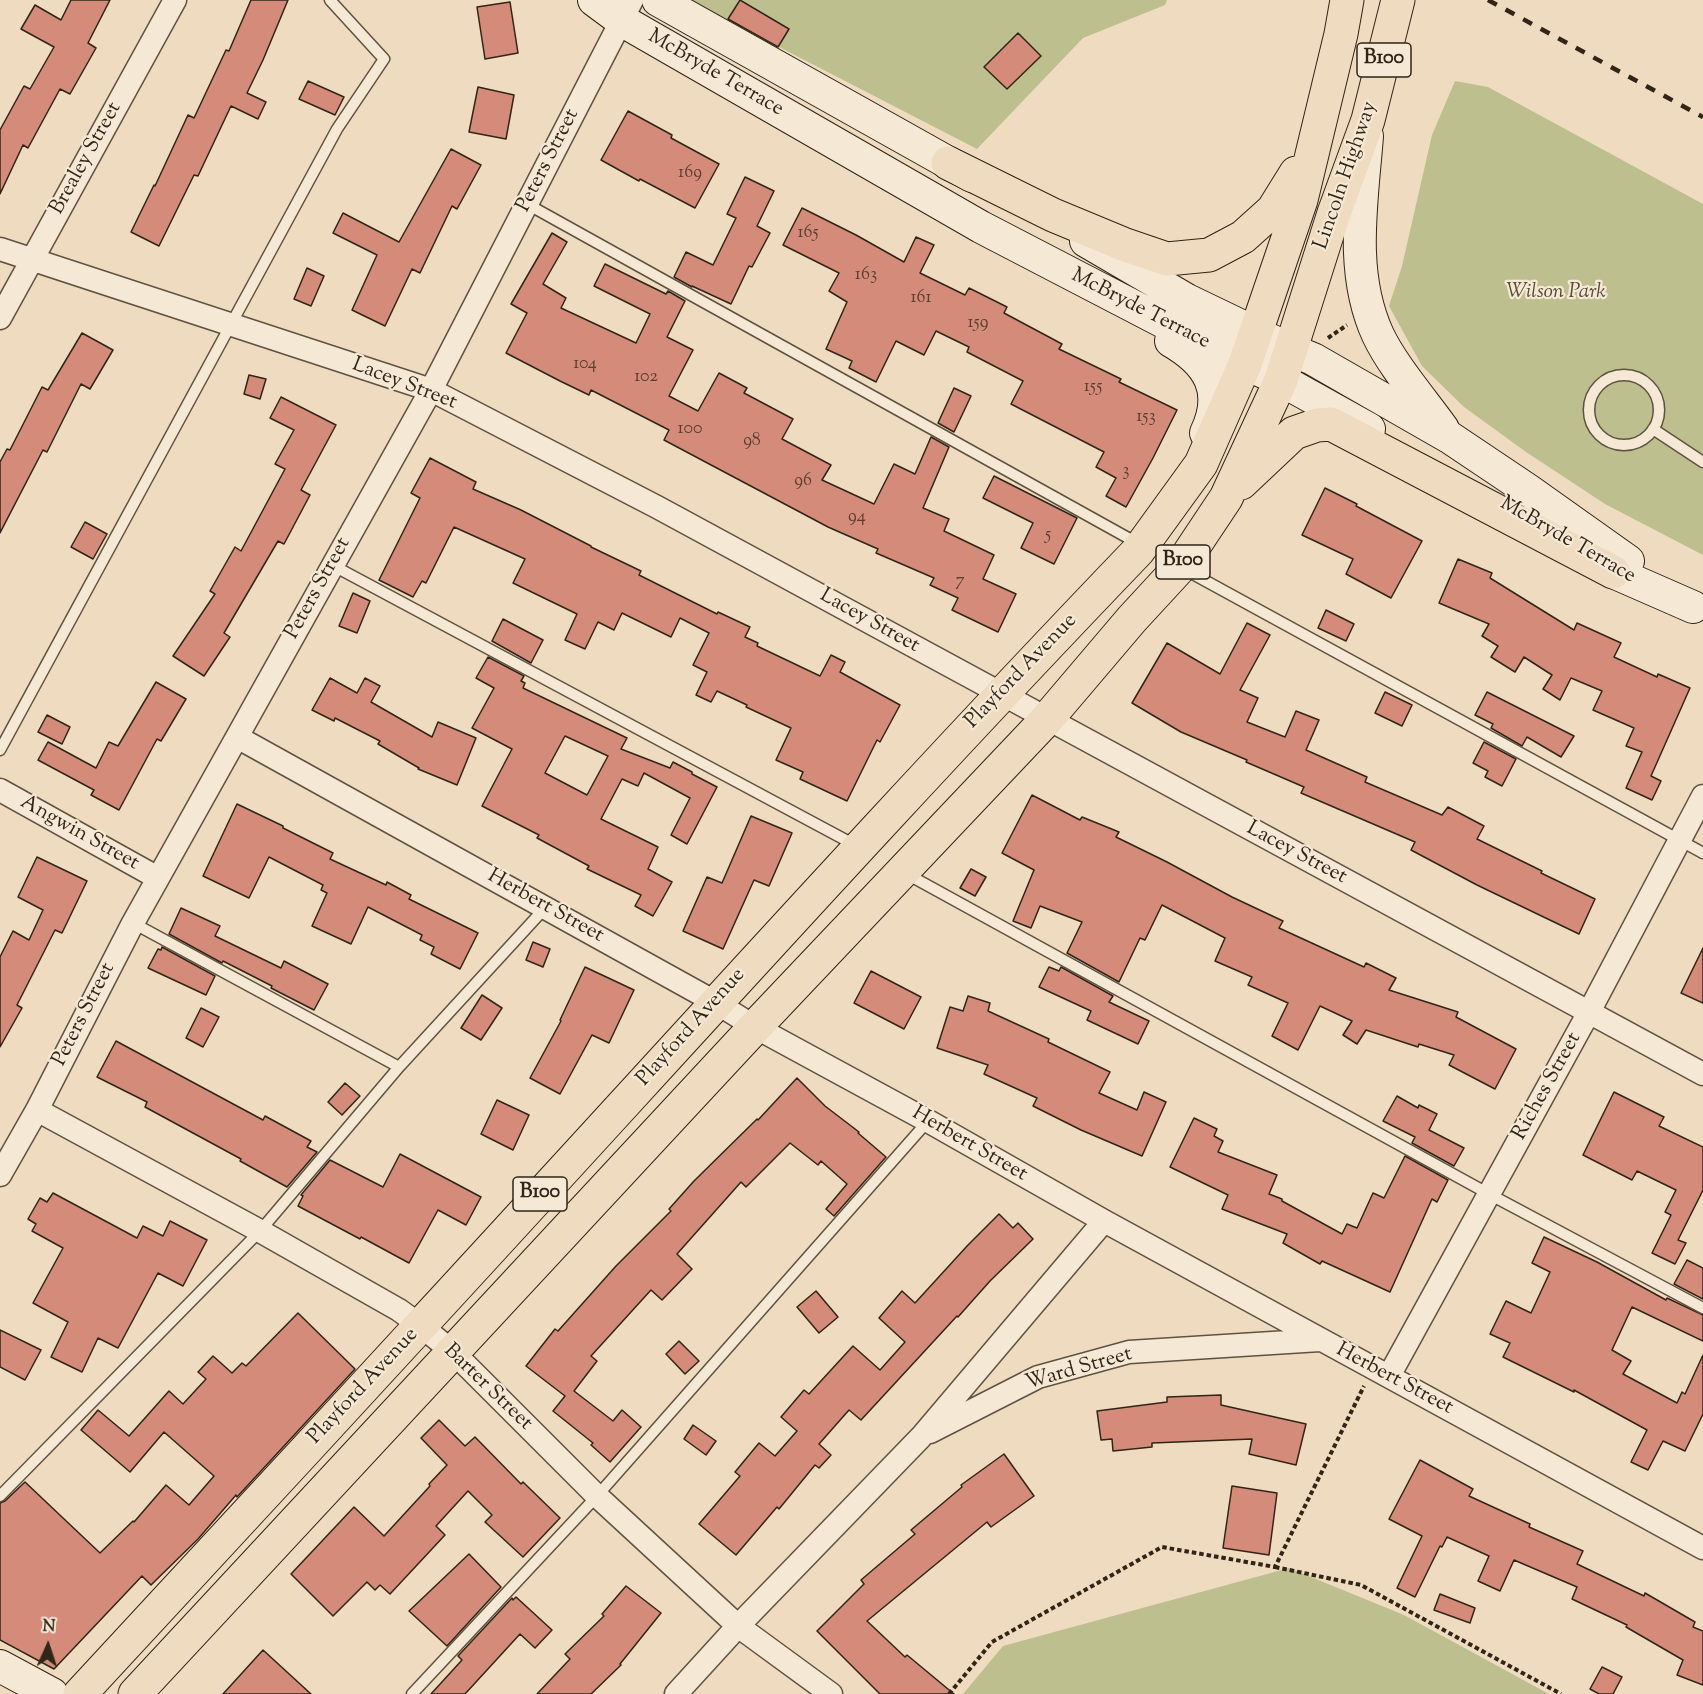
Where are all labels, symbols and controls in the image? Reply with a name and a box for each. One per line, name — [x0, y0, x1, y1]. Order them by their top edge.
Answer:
street label: McBryde Terrace — [643, 25, 787, 123]
road number: B100 — [1357, 43, 1411, 77]
street label: Brealey Street — [46, 98, 128, 220]
street label: Lincoln Highway — [1310, 99, 1384, 253]
street label: Peters Street — [512, 105, 586, 217]
house number: 169 — [678, 163, 702, 185]
house number: 165 — [797, 223, 819, 245]
street label: McBryde Terrace — [1066, 264, 1214, 356]
house number: 163 — [855, 265, 877, 287]
park label: Wilson Park — [1506, 280, 1606, 306]
house number: 161 — [910, 288, 932, 310]
house number: 159 — [967, 313, 989, 335]
street label: Lacey Street — [348, 353, 460, 417]
house number: 104 — [573, 354, 597, 376]
house number: 102 — [634, 367, 658, 389]
house number: 155 — [1084, 377, 1102, 399]
house number: 153 — [1136, 407, 1156, 429]
house number: 100 — [678, 419, 702, 441]
house number: 98 — [743, 431, 761, 453]
house number: 3 — [1122, 461, 1130, 483]
house number: 96 — [794, 471, 812, 493]
street label: McBryde Terrace — [1495, 492, 1639, 590]
house number: 94 — [848, 507, 866, 529]
house number: 5 — [1045, 525, 1051, 547]
street label: Peters Street — [281, 534, 357, 644]
road number: B100 — [1156, 545, 1210, 579]
house number: 7 — [955, 571, 965, 593]
street label: Lacey Street — [815, 584, 923, 660]
street label: Playford Avenue — [961, 609, 1083, 735]
street label: Angwin Street — [15, 791, 143, 877]
street label: Lacey Street — [1241, 817, 1351, 891]
street label: Herbert Street — [482, 865, 608, 949]
street label: Peters Street — [48, 959, 122, 1071]
street label: Playford Avenue — [632, 964, 752, 1092]
street label: Riches Street — [1508, 1029, 1588, 1145]
street label: Herbert Street — [907, 1102, 1031, 1188]
road number: B100 — [513, 1177, 567, 1211]
street label: Playford Avenue — [304, 1323, 424, 1451]
street label: Barter Street — [437, 1339, 537, 1437]
street label: Herbert Street — [1331, 1339, 1457, 1421]
street label: Ward Street — [1023, 1343, 1135, 1397]
north arrow — [18, 1616, 78, 1676]
text: N — [42, 1616, 56, 1639]

